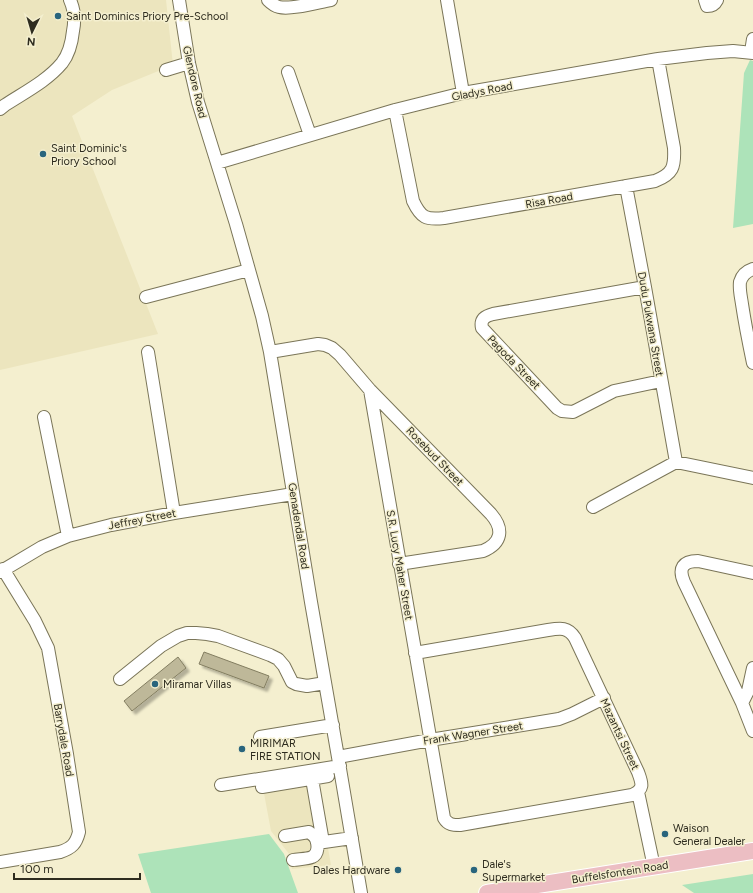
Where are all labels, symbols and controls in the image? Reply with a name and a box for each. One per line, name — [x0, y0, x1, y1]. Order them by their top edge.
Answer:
place label: Saint Dominics Priory Pre-School — [66, 10, 228, 23]
marker: Saint Dominics Priory Pre-School — [53, 11, 63, 21]
north arrow — [12, 12, 52, 52]
text: N — [26, 35, 36, 48]
street label: Glendore Road — [180, 45, 209, 119]
street label: Gladys Road — [451, 79, 514, 104]
place label: Saint Dominic's Priory School — [51, 142, 127, 168]
marker: Saint Dominic's Priory School — [38, 149, 48, 159]
street label: Risa Road — [524, 190, 574, 211]
street label: Dudu Pukwana Street — [635, 271, 666, 378]
street label: Pagoda Street — [485, 333, 543, 392]
street label: Rosebud Street — [403, 424, 466, 489]
street label: Genadendal Road — [285, 482, 312, 570]
street label: Jeffrey Street — [107, 507, 177, 532]
street label: S.R. Lucy Maher Street — [383, 509, 416, 621]
place label: Miramar Villas — [163, 678, 231, 691]
marker: Miramar Villas — [150, 679, 160, 689]
street label: Mazantsi Street — [597, 696, 642, 772]
street label: Barrydale Road — [51, 703, 76, 778]
street label: Frank Wagner Street — [422, 719, 524, 748]
place label: MIRIMAR FIRE STATION — [250, 737, 321, 763]
marker: MIRIMAR FIRE STATION — [237, 744, 247, 754]
place label: Waison General Dealer — [673, 822, 746, 848]
marker: Waison General Dealer — [660, 829, 670, 839]
scale bar — [14, 855, 140, 881]
place label: Dale's Supermarket — [482, 858, 545, 884]
street label: Buffelsfontein Road — [571, 858, 669, 887]
text: 100 m — [20, 862, 54, 876]
place label: Dales Hardware — [313, 864, 390, 877]
marker: Dales Hardware — [393, 865, 403, 875]
marker: Dale's Supermarket — [469, 865, 479, 875]

